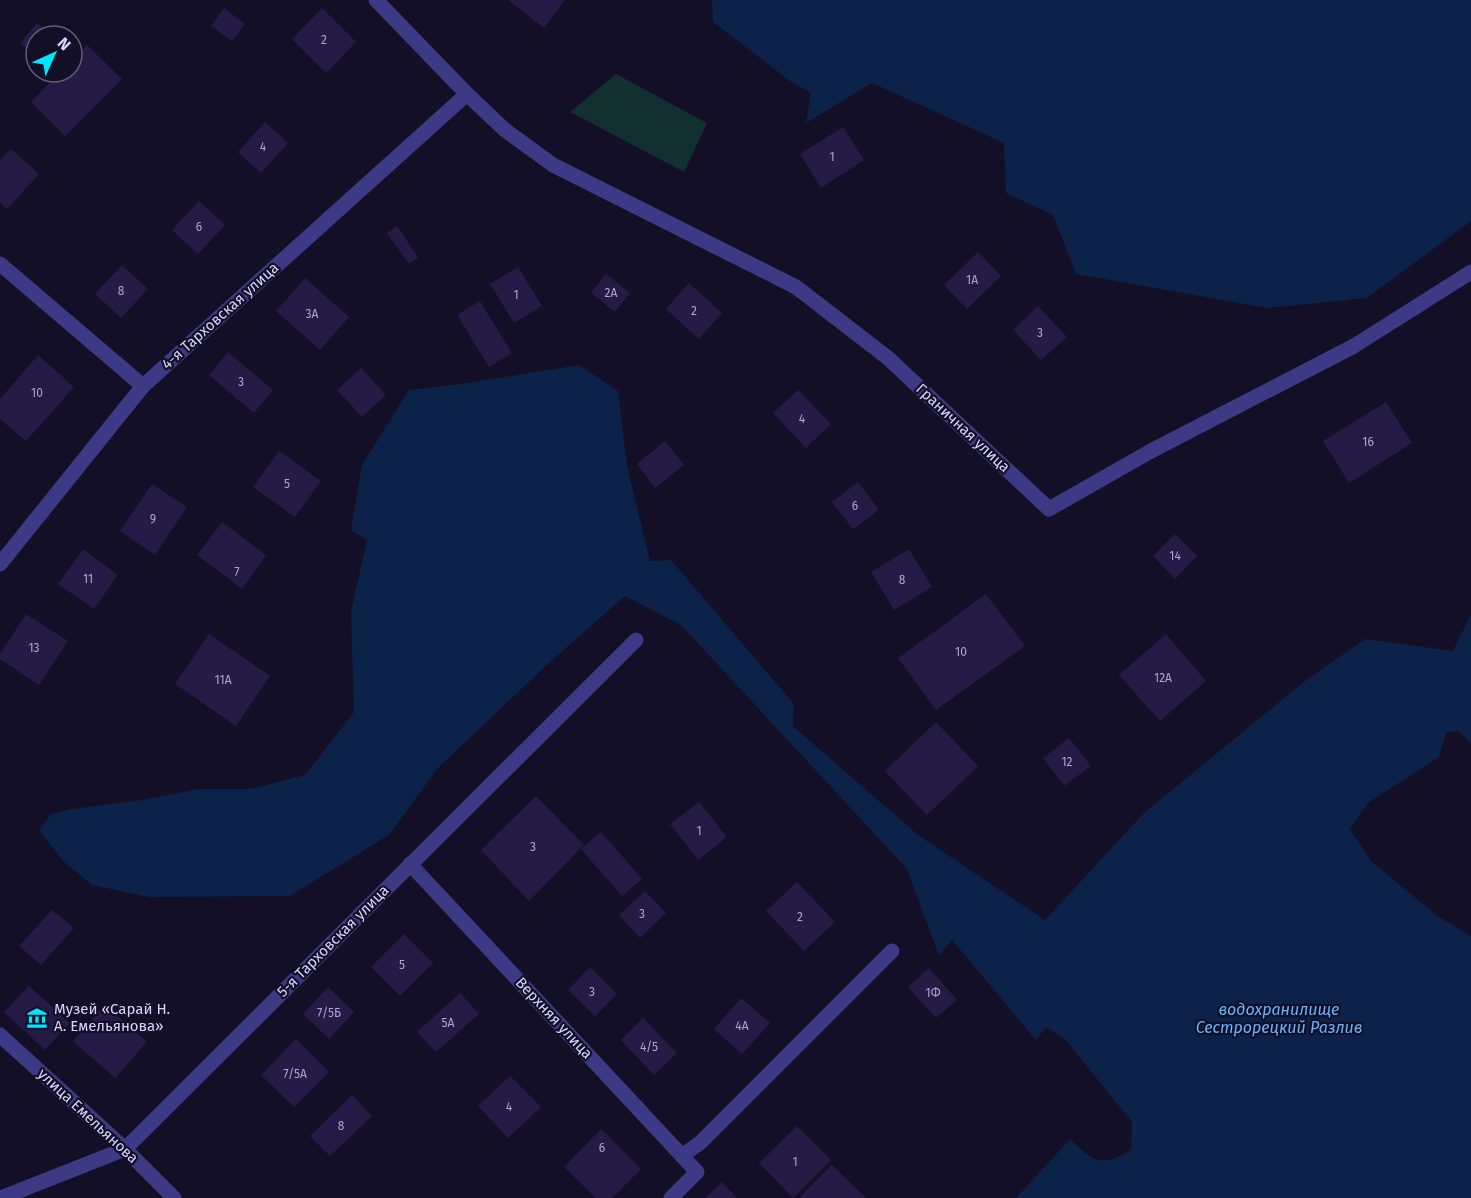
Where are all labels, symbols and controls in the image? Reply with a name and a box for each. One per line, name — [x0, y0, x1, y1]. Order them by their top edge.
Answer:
north arrow — [24, 24, 84, 84]
text: N — [54, 33, 75, 54]
house number: 2 — [321, 33, 327, 47]
house number: 4 — [260, 140, 267, 154]
house number: 1 — [829, 150, 835, 164]
house number: 6 — [196, 220, 202, 234]
street label: 4-я Тарховская улица — [158, 259, 282, 373]
house number: 1А — [966, 273, 978, 287]
house number: 8 — [118, 284, 125, 298]
house number: 2А — [605, 286, 618, 300]
house number: 1 — [513, 288, 519, 302]
house number: 2 — [691, 304, 697, 318]
house number: 3А — [306, 307, 319, 321]
house number: 3 — [1037, 326, 1043, 340]
house number: 3 — [238, 375, 244, 389]
street label: Граничная улица — [912, 380, 1014, 476]
house number: 10 — [31, 386, 43, 400]
house number: 4 — [799, 412, 806, 426]
house number: 16 — [1362, 435, 1374, 449]
house number: 5 — [284, 477, 290, 491]
house number: 6 — [852, 499, 858, 513]
house number: 9 — [150, 512, 156, 526]
house number: 14 — [1169, 549, 1181, 563]
house number: 7 — [234, 565, 240, 579]
house number: 11 — [83, 572, 93, 586]
house number: 8 — [899, 573, 906, 587]
house number: 13 — [28, 641, 40, 655]
house number: 10 — [955, 645, 967, 659]
house number: 12А — [1154, 671, 1172, 685]
house number: 11А — [214, 673, 232, 687]
house number: 12 — [1061, 755, 1073, 769]
house number: 1 — [696, 824, 702, 838]
house number: 3 — [530, 840, 536, 854]
street label: 5-я Тарховская улица — [273, 881, 393, 1001]
house number: 3 — [639, 907, 645, 921]
house number: 2 — [797, 910, 803, 924]
house number: 5 — [399, 958, 405, 972]
street label: Верхняя улица — [512, 974, 596, 1062]
house number: 3 — [589, 985, 595, 999]
house number: 1Ф — [925, 986, 941, 1000]
place label: Музей «Сарай Н. А. Емельянова» — [54, 1000, 170, 1035]
water label: водохранилище Сестрорецкий Разлив — [1196, 1000, 1362, 1037]
museum icon: Музей «Сарай Н. А. Емельянова» — [25, 1006, 49, 1030]
house number: 7/5Б — [317, 1006, 341, 1020]
house number: 5А — [442, 1016, 455, 1030]
house number: 4А — [735, 1019, 749, 1033]
house number: 4/5 — [640, 1040, 658, 1054]
street label: улица Емельянова — [34, 1065, 142, 1167]
house number: 7/5А — [283, 1067, 307, 1081]
house number: 4 — [506, 1100, 513, 1114]
house number: 8 — [338, 1119, 345, 1133]
house number: 6 — [599, 1141, 605, 1155]
house number: 1 — [792, 1155, 798, 1169]

